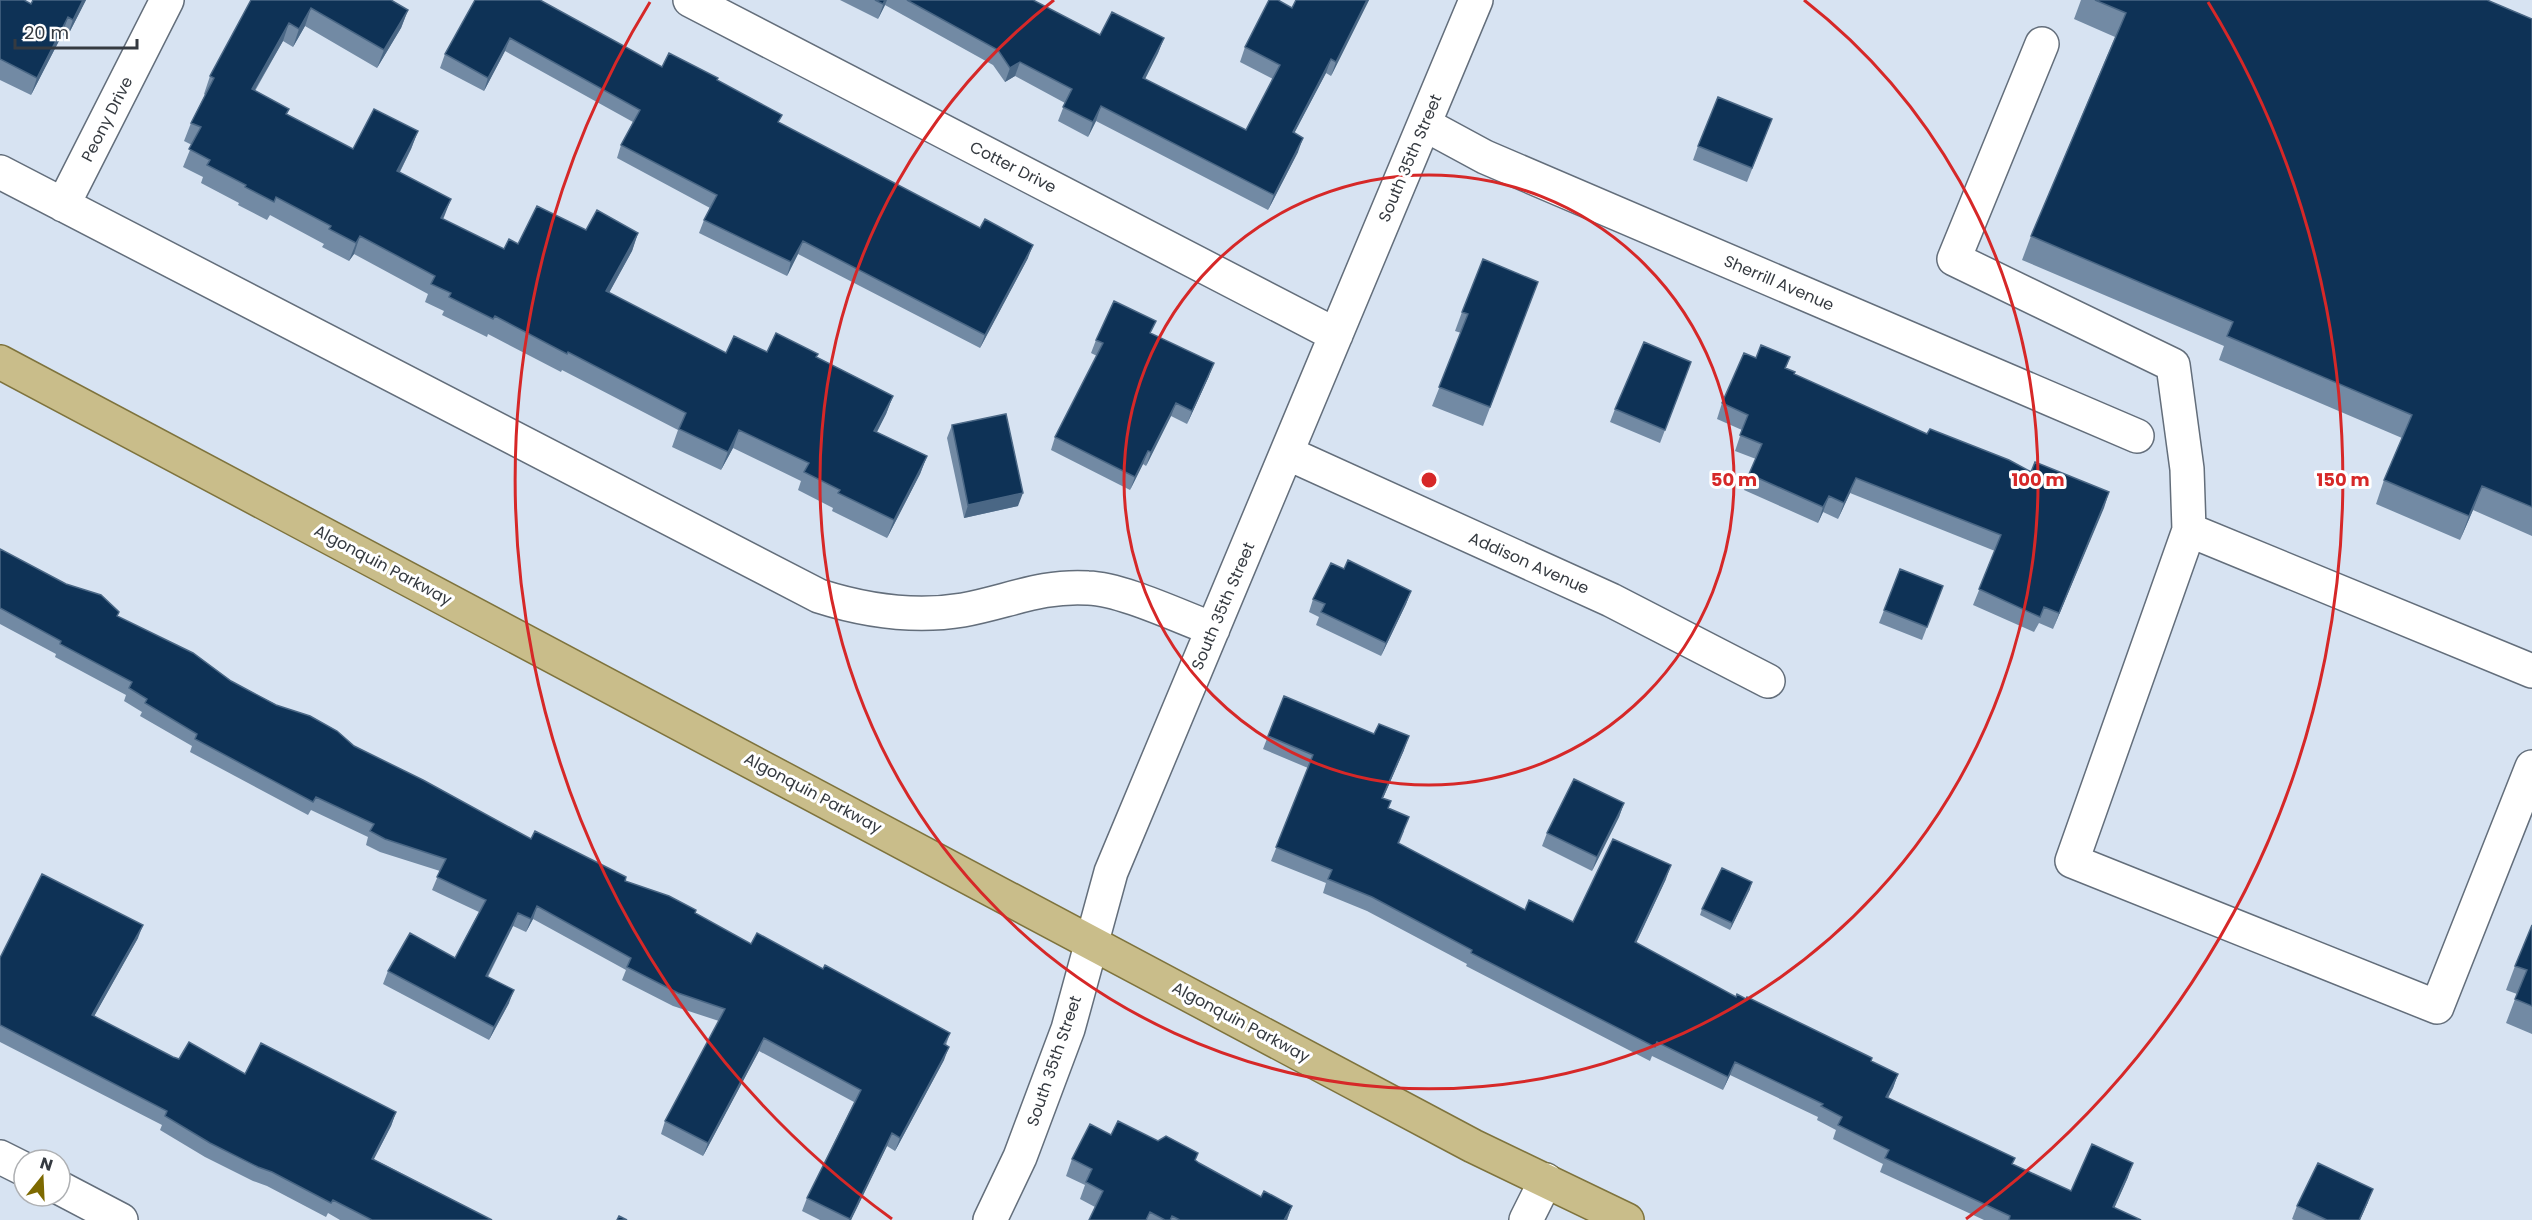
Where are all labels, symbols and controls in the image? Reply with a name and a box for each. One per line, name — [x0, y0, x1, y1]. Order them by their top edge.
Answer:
scale bar — [15, 12, 136, 50]
text: 20 m — [24, 20, 69, 45]
street label: Peony Drive — [76, 72, 138, 166]
street label: South 35th Street — [1373, 90, 1447, 225]
street label: Cotter Drive — [966, 135, 1060, 199]
street label: Sherrill Avenue — [1720, 249, 1838, 317]
text: 50 m — [1711, 467, 1757, 492]
text: 100 m — [2011, 467, 2065, 492]
text: 150 m — [2316, 467, 2370, 492]
centre of rings — [1419, 470, 1439, 490]
street label: Algonquin Parkway — [310, 519, 456, 611]
street label: Addison Avenue — [1465, 526, 1593, 600]
street label: South 35th Street — [1186, 538, 1260, 673]
street label: Algonquin Parkway — [740, 747, 886, 839]
street label: Algonquin Parkway — [1168, 976, 1314, 1068]
street label: South 35th Street — [1021, 992, 1087, 1129]
north arrow — [12, 1148, 72, 1208]
text: N — [37, 1151, 56, 1177]

